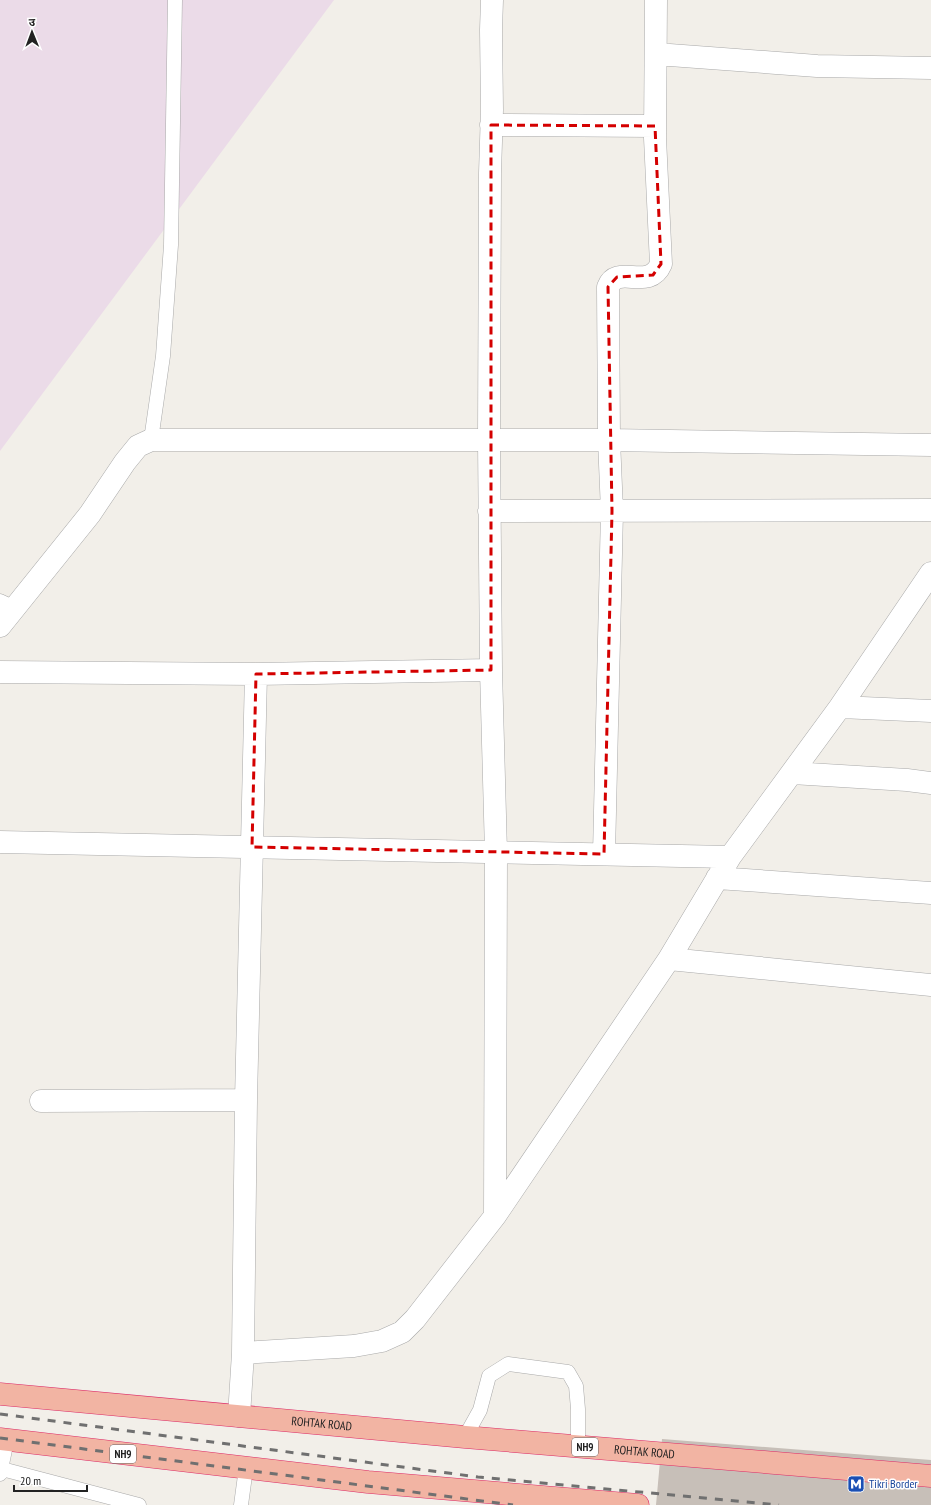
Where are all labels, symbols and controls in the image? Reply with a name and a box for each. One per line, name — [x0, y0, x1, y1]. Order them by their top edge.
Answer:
north arrow — [12, 12, 52, 52]
text: उ — [28, 15, 36, 29]
street label: ROHTAK ROAD — [291, 1413, 353, 1434]
road number: NH9 — [572, 1438, 598, 1456]
street label: ROHTAK ROAD — [613, 1442, 675, 1462]
road number: NH9 — [110, 1445, 136, 1463]
scale bar — [14, 1467, 87, 1493]
text: 20 m — [20, 1473, 41, 1488]
metro station icon: Tikri Border — [846, 1474, 866, 1494]
place label: Tikri Border — [869, 1476, 918, 1491]

